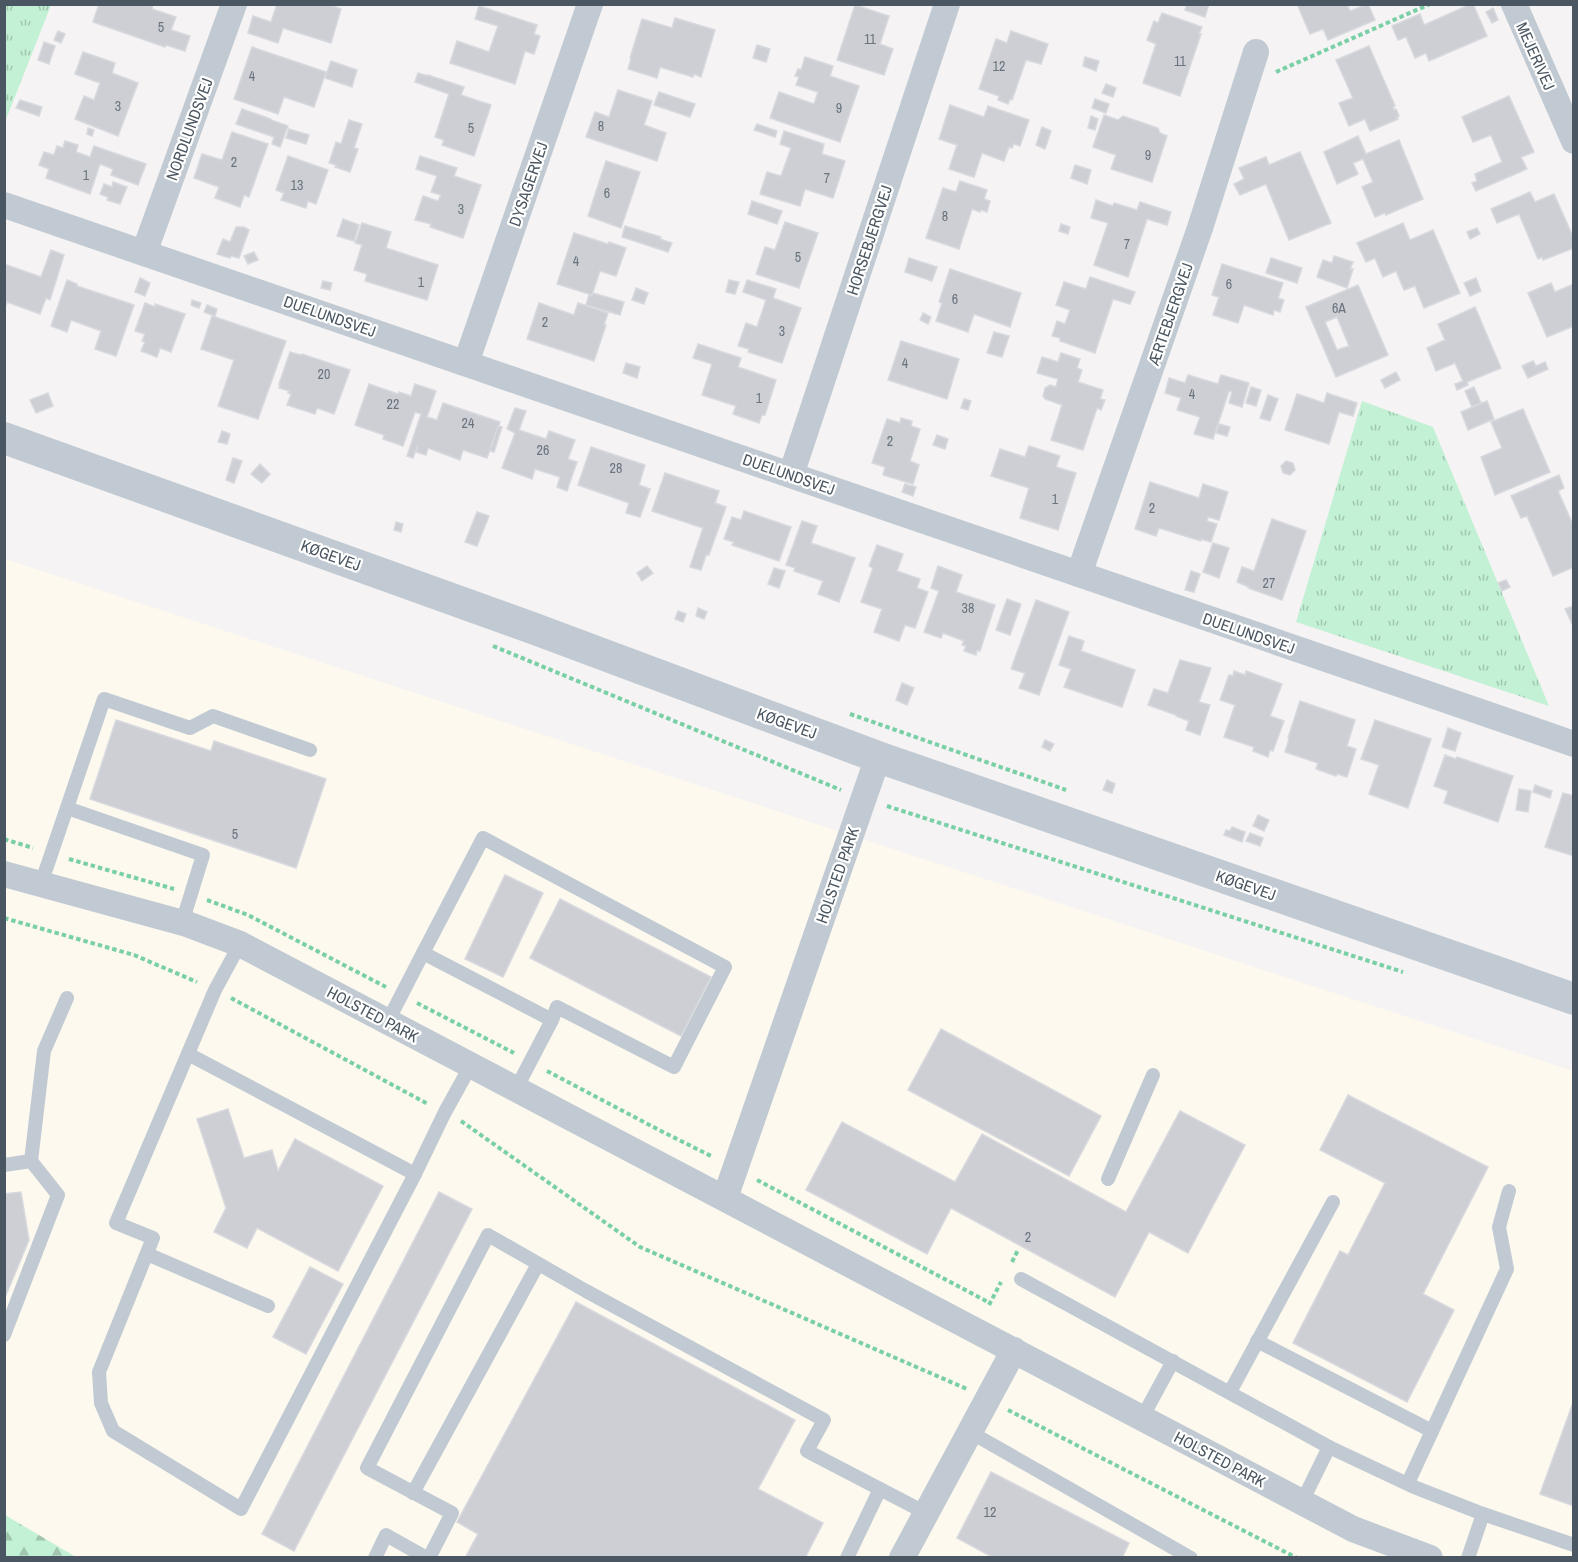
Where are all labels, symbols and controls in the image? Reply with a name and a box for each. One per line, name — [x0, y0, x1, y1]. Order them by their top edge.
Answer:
house number: 5 — [158, 18, 164, 36]
street label: MEJERIVEJ — [1511, 19, 1561, 93]
house number: 11 — [864, 30, 877, 48]
house number: 11 — [1174, 52, 1187, 70]
house number: 12 — [993, 57, 1005, 75]
house number: 4 — [249, 67, 256, 85]
street label: NORDLUNDSVEJ — [160, 75, 218, 183]
house number: 3 — [115, 97, 121, 115]
house number: 9 — [836, 99, 842, 117]
house number: 8 — [598, 117, 604, 135]
house number: 5 — [468, 119, 474, 137]
street label: DYSAGERVEJ — [503, 139, 553, 229]
house number: 9 — [1145, 146, 1151, 164]
house number: 2 — [231, 153, 237, 171]
house number: 1 — [83, 166, 90, 184]
house number: 7 — [824, 169, 830, 187]
house number: 13 — [291, 176, 303, 194]
street label: HORSEBJERGVEJ — [841, 182, 897, 298]
house number: 6 — [604, 184, 610, 202]
house number: 3 — [458, 200, 464, 218]
house number: 8 — [942, 207, 948, 225]
house number: 7 — [1124, 235, 1130, 253]
house number: 5 — [795, 248, 801, 266]
house number: 4 — [573, 252, 580, 270]
street label: ÆRTEBJERGVEJ — [1142, 260, 1198, 369]
house number: 1 — [418, 273, 425, 291]
house number: 6 — [1226, 275, 1232, 293]
street label: DUELUNDSVEJ — [281, 290, 379, 342]
house number: 6 — [952, 290, 958, 308]
house number: 6A — [1332, 299, 1346, 317]
house number: 2 — [542, 313, 548, 331]
house number: 3 — [779, 322, 785, 340]
house number: 4 — [902, 354, 909, 372]
house number: 20 — [318, 365, 330, 383]
house number: 4 — [1189, 385, 1196, 403]
house number: 1 — [756, 389, 763, 407]
house number: 22 — [387, 395, 399, 413]
house number: 24 — [462, 414, 475, 432]
house number: 2 — [887, 432, 893, 450]
house number: 26 — [537, 441, 549, 459]
street label: DUELUNDSVEJ — [740, 448, 838, 500]
house number: 28 — [610, 459, 622, 477]
house number: 1 — [1052, 490, 1059, 508]
house number: 2 — [1149, 499, 1155, 517]
street label: KØGEVEJ — [298, 534, 364, 576]
house number: 27 — [1263, 574, 1275, 592]
house number: 38 — [962, 599, 974, 617]
street label: DUELUNDSVEJ — [1200, 607, 1298, 659]
street label: KØGEVEJ — [754, 702, 820, 744]
street label: HOLSTED PARK — [810, 824, 864, 926]
house number: 5 — [232, 825, 238, 843]
street label: KØGEVEJ — [1213, 865, 1279, 905]
street label: HOLSTED PARK — [324, 981, 423, 1047]
house number: 2 — [1025, 1228, 1031, 1246]
street label: HOLSTED PARK — [1171, 1426, 1270, 1492]
house number: 12 — [984, 1503, 996, 1521]

